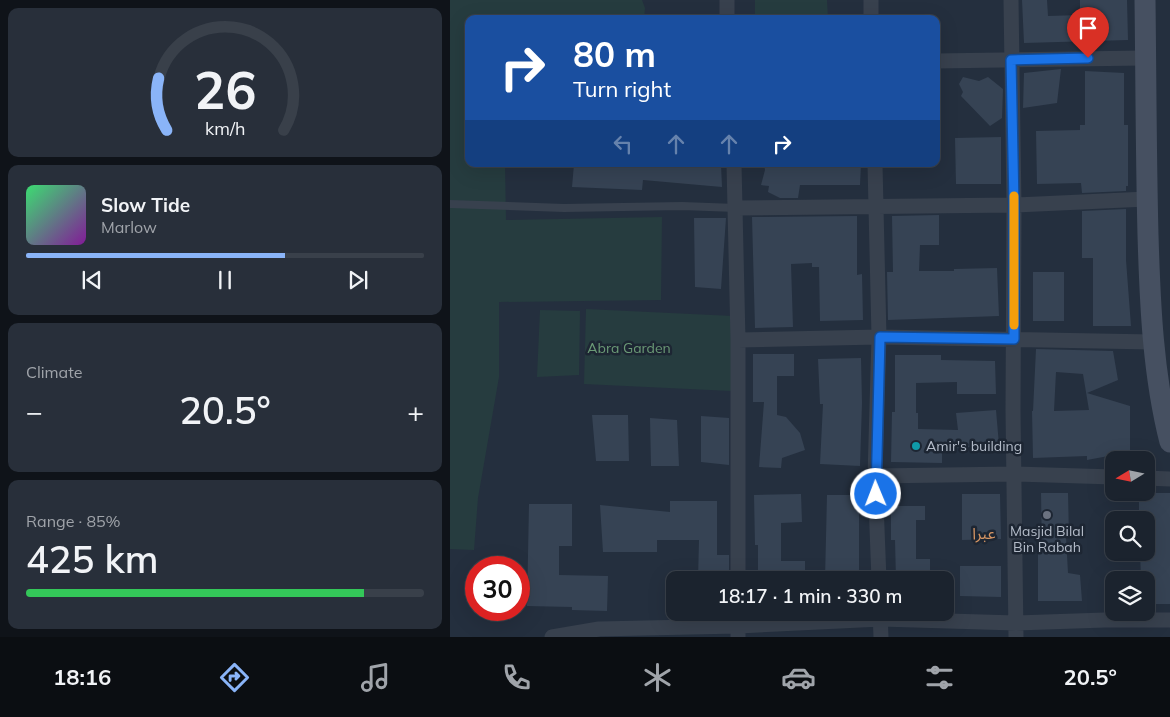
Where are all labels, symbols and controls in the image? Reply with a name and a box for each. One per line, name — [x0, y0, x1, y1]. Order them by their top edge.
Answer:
pin — [1067, 7, 1109, 58]
icon: arrive — [1074, 14, 1102, 42]
text: 80 m — [573, 32, 656, 76]
icon: right — [490, 35, 555, 100]
text: 26 — [194, 57, 256, 122]
text: Turn right — [573, 75, 671, 103]
text: km/h — [205, 117, 245, 139]
icon: left — [609, 130, 637, 158]
icon: ahead — [662, 130, 690, 158]
icon: ahead — [715, 130, 743, 158]
icon: right — [768, 130, 796, 158]
text: Slow Tide — [101, 193, 190, 217]
text: Marlow — [101, 217, 157, 237]
icon: previous — [78, 266, 106, 294]
icon: pause — [211, 266, 239, 294]
icon: next — [344, 266, 372, 294]
park label: Abra Garden — [587, 339, 671, 357]
text: Climate — [26, 362, 82, 382]
text: 20.5° — [179, 386, 271, 434]
text: − — [26, 394, 43, 429]
text: + — [407, 394, 424, 429]
place label: Amir's building — [926, 437, 1022, 455]
marker: Amir's building — [910, 440, 922, 452]
north arrow — [1105, 451, 1155, 501]
map controls — [1105, 451, 1155, 621]
position arrow — [849, 467, 901, 519]
marker: Masjid Bilal Bin Rabah — [1041, 509, 1053, 521]
text: Range · 85% — [26, 511, 121, 531]
button: search — [1105, 511, 1155, 561]
place label: Masjid Bilal Bin Rabah — [1010, 522, 1084, 556]
district label: عبرا — [972, 523, 996, 543]
text: 425 km — [26, 535, 159, 583]
speed limit sign: 30 — [465, 556, 530, 621]
button: layers — [1105, 571, 1155, 621]
text: 18:17 · 1 min · 330 m — [717, 584, 903, 608]
icon: directions — [217, 660, 252, 695]
icon: music — [358, 660, 393, 695]
icon: phone — [499, 660, 534, 695]
icon: climate — [640, 660, 675, 695]
icon: car — [781, 660, 816, 695]
icon: filters — [922, 660, 957, 695]
text: 18:16 — [53, 663, 111, 691]
text: 20.5° — [1064, 663, 1117, 691]

